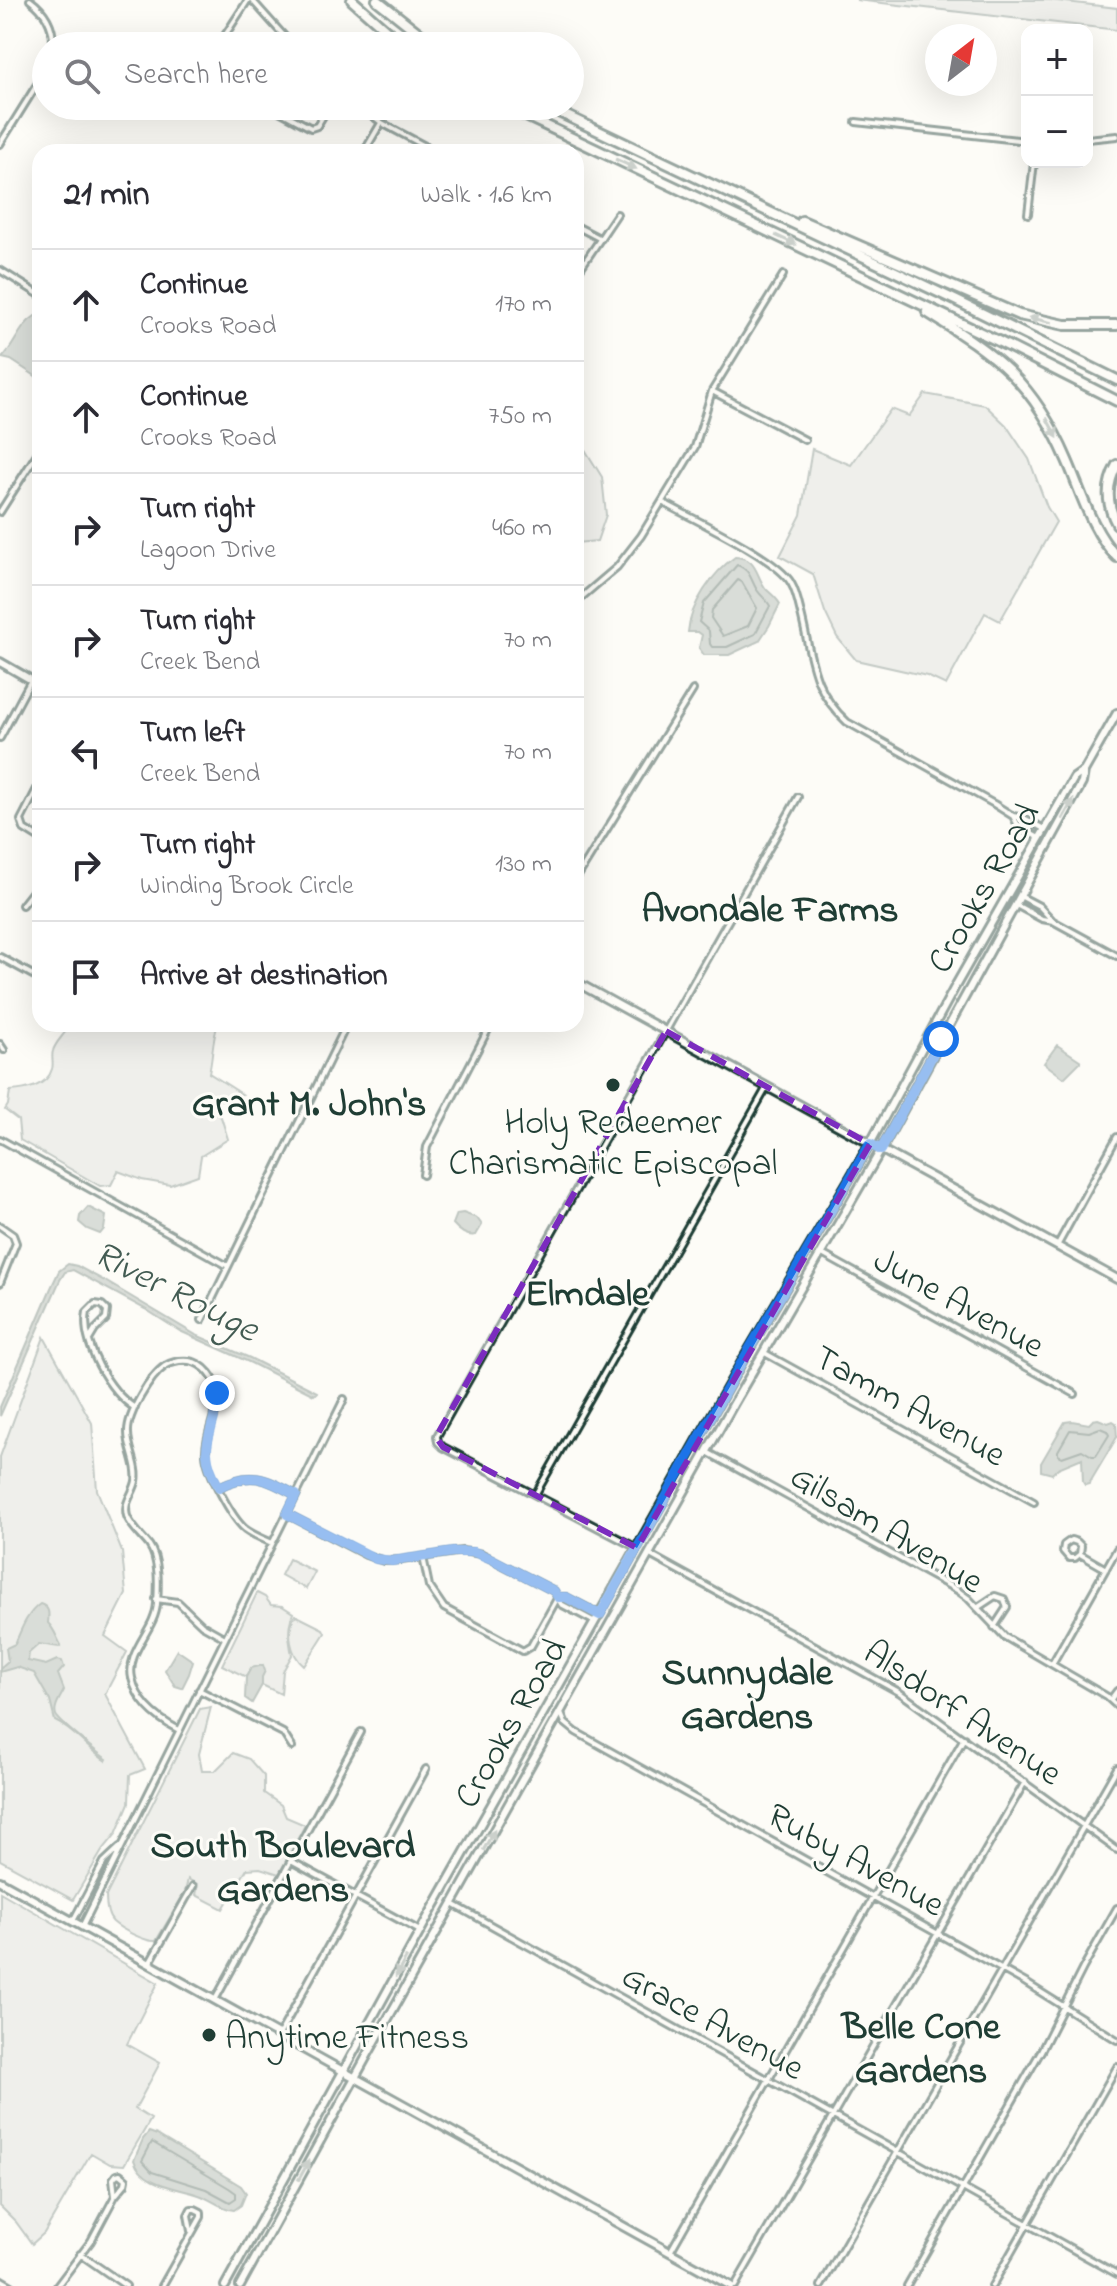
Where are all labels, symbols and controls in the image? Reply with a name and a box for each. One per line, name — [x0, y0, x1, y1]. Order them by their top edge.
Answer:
north arrow — [925, 24, 997, 96]
map controls — [1021, 24, 1093, 168]
button: + — [1021, 24, 1093, 96]
search box — [32, 32, 584, 120]
icon: search — [60, 54, 104, 98]
text: Search here — [124, 54, 268, 98]
button: − — [1021, 96, 1093, 168]
one-way arrow — [614, 157, 637, 171]
text: 21 min — [64, 171, 149, 221]
text: Walk · 1.6 km — [420, 177, 552, 215]
one-way arrow — [775, 233, 798, 247]
text: Continue — [140, 264, 248, 308]
icon: ahead — [64, 283, 108, 327]
text: 170 m — [495, 286, 552, 324]
text: Crooks Road — [140, 308, 276, 346]
one-way arrow — [1027, 313, 1052, 326]
text: Continue — [140, 376, 248, 420]
icon: ahead — [64, 395, 108, 439]
text: 750 m — [489, 398, 552, 436]
one-way arrow — [1044, 417, 1058, 439]
text: Crooks Road — [140, 420, 276, 458]
text: Turn right — [140, 488, 255, 532]
icon: right — [64, 507, 108, 551]
text: 460 m — [492, 510, 552, 548]
text: Lagoon Drive — [140, 532, 276, 570]
text: Turn right — [140, 600, 255, 644]
icon: right — [64, 619, 108, 663]
text: 70 m — [503, 622, 552, 660]
text: Creek Bend — [140, 644, 260, 682]
text: Turn left — [140, 712, 245, 756]
icon: left — [64, 731, 108, 775]
text: 70 m — [503, 734, 552, 772]
text: Creek Bend — [140, 756, 260, 794]
street label: Crooks Road — [916, 794, 1056, 984]
one-way arrow — [1061, 797, 1075, 820]
text: Turn right — [140, 824, 255, 868]
icon: right — [64, 843, 108, 887]
text: 130 m — [495, 846, 552, 884]
text: Winding Brook Circle — [140, 868, 354, 906]
district label: Avondale Farms — [641, 884, 899, 940]
icon: arrive — [64, 955, 108, 999]
text: Arrive at destination — [140, 955, 388, 999]
route start — [923, 1021, 959, 1057]
marker: Holy Redeemer Charismatic Episcopal — [604, 1076, 622, 1094]
district label: Grant M. John's — [192, 1078, 426, 1134]
place label: Holy Redeemer Charismatic Episcopal — [448, 1098, 778, 1192]
water label: River Rouge — [83, 1228, 269, 1360]
street label: June Avenue — [863, 1236, 1054, 1374]
district label: Elmdale — [525, 1268, 650, 1324]
street label: Tamm Avenue — [803, 1333, 1015, 1483]
route end — [199, 1375, 235, 1411]
street label: Gilsam Avenue — [779, 1452, 993, 1610]
street label: Alsdorf Avenue — [851, 1628, 1072, 1801]
street label: Crooks Road — [443, 1629, 583, 1819]
district label: Sunnydale Gardens — [661, 1647, 833, 1747]
street label: Ruby Avenue — [756, 1791, 954, 1933]
district label: South Boulevard Gardens — [151, 1820, 416, 1920]
one-way arrow — [482, 1829, 496, 1851]
street label: Grace Avenue — [611, 1952, 814, 2096]
one-way arrow — [394, 1956, 407, 1979]
district label: Belle Cone Gardens — [840, 2001, 1001, 2101]
place label: Anytime Fitness — [225, 2013, 469, 2066]
marker: Anytime Fitness — [200, 2026, 218, 2044]
one-way arrow — [297, 2159, 311, 2181]

